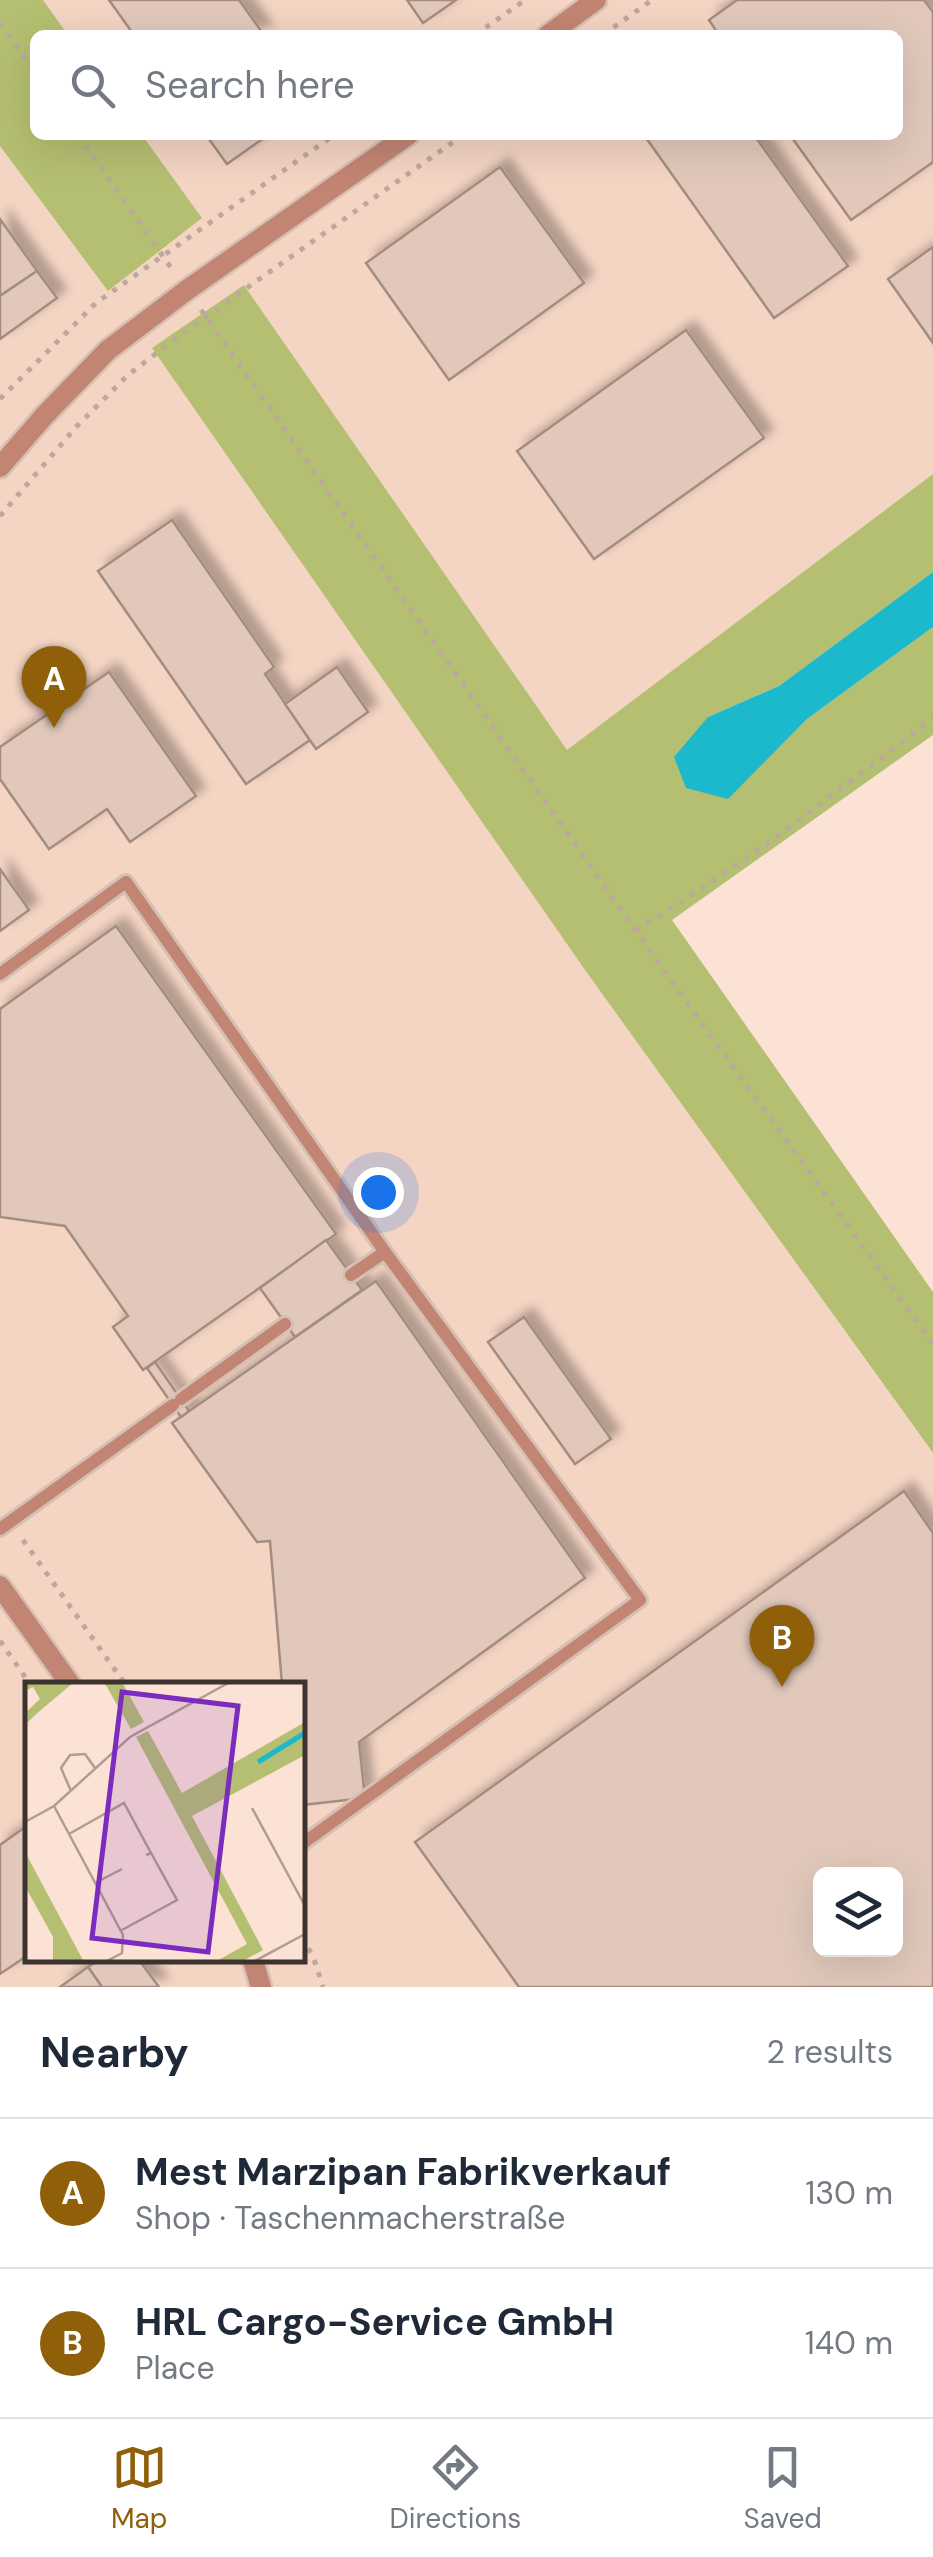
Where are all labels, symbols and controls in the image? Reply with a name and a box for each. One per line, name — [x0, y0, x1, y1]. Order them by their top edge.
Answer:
search box — [30, 30, 903, 140]
icon: search — [65, 58, 120, 113]
text: Search here — [145, 60, 355, 110]
pin: A — [22, 646, 86, 728]
your location — [353, 1167, 404, 1218]
pin: B — [750, 1604, 814, 1687]
inset map — [25, 1682, 305, 1962]
map controls — [813, 1867, 903, 1957]
button: layers — [813, 1867, 903, 1957]
text: Nearby — [40, 2025, 189, 2080]
text: 2 results — [767, 2031, 893, 2073]
text: Mest Marzipan Fabrikverkauf — [135, 2147, 671, 2197]
text: A — [61, 2172, 84, 2214]
text: 130 m — [805, 2172, 893, 2214]
text: Shop · Taschenmacherstraße — [135, 2197, 565, 2239]
text: HRL Cargo-Service GmbH — [135, 2297, 614, 2347]
text: B — [62, 2322, 83, 2364]
text: 140 m — [805, 2322, 893, 2364]
text: Place — [135, 2347, 215, 2389]
tab: Map — [111, 2440, 167, 2537]
tab: Directions — [390, 2440, 521, 2537]
tab: Saved — [743, 2440, 822, 2537]

